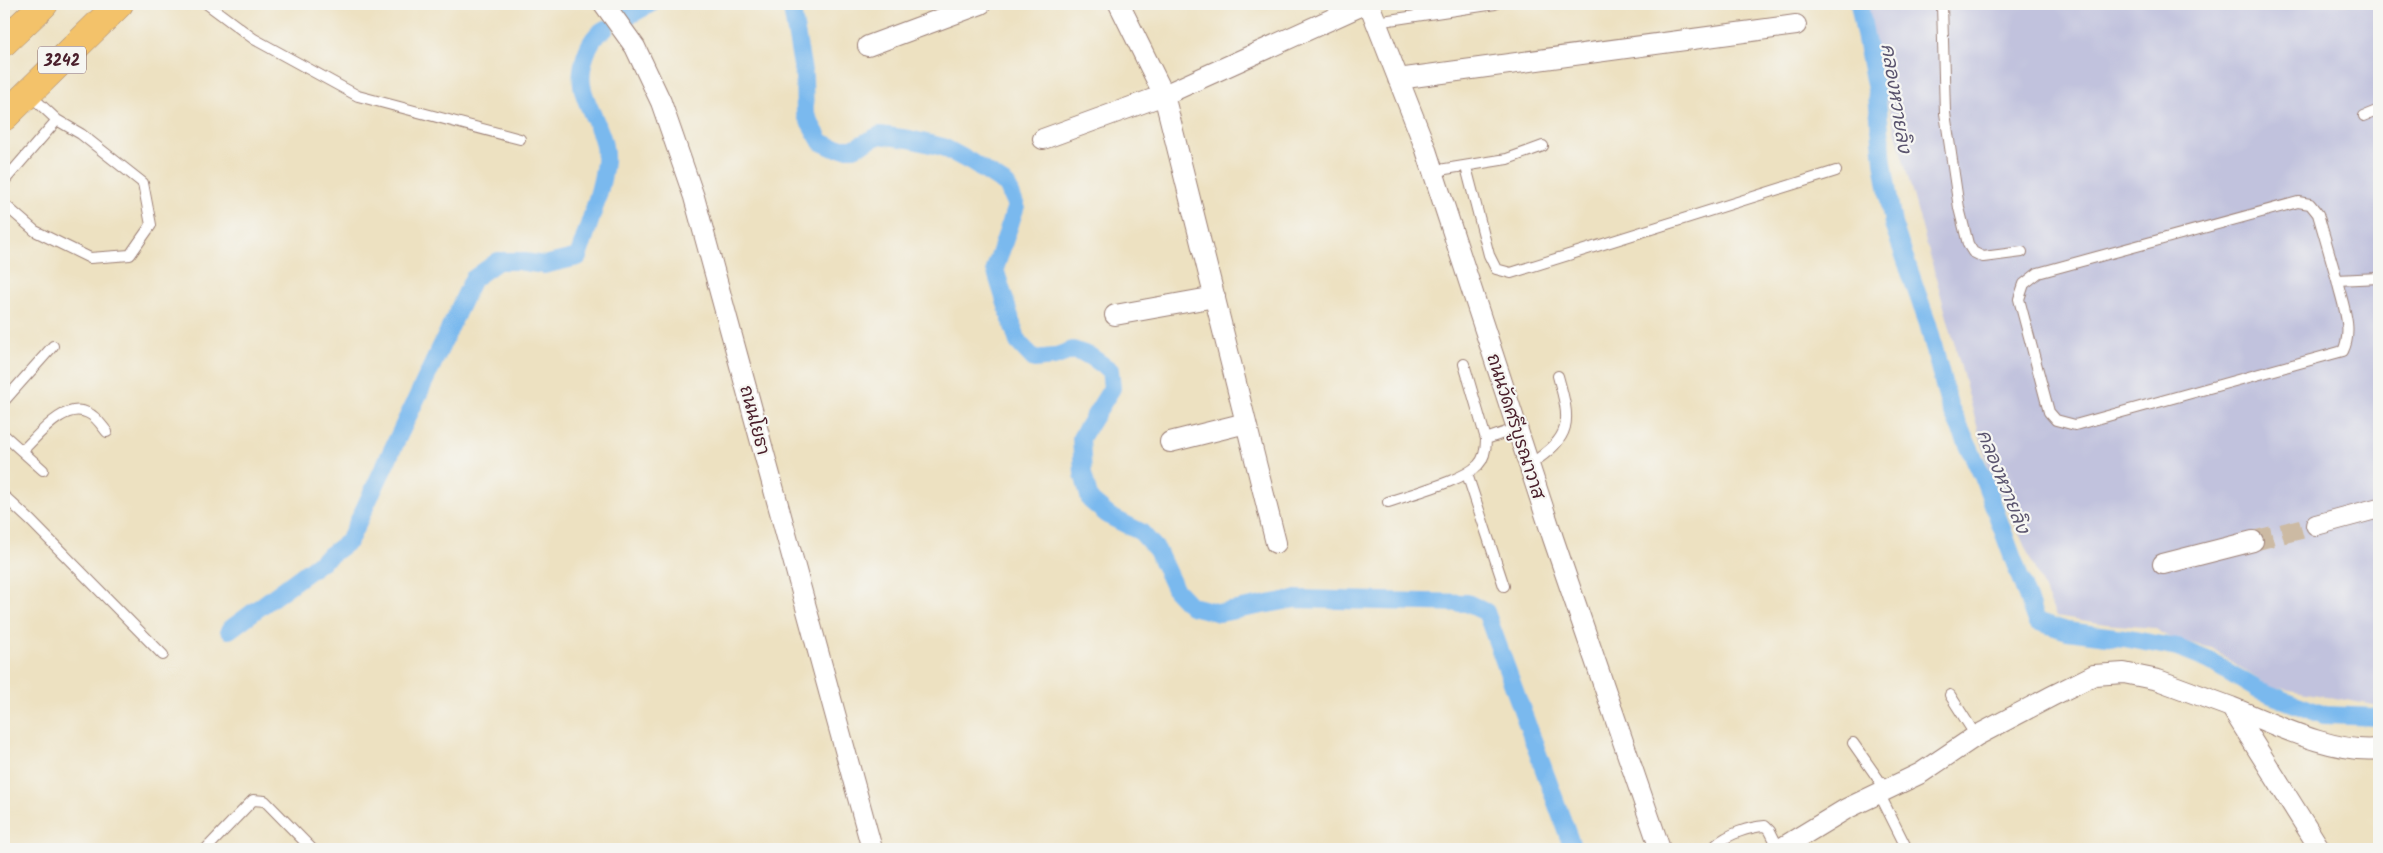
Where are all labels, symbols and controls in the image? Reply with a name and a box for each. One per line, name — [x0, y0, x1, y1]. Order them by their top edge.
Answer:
water label: คลองหวายลิง — [1872, 42, 1919, 157]
road number: 3242 — [38, 46, 86, 74]
street label: ถนนวัดศรีบูรณาวาส — [1477, 350, 1552, 504]
street label: ถนนโยธา — [730, 382, 777, 458]
water label: คลองหวายลิง — [1968, 425, 2037, 540]

